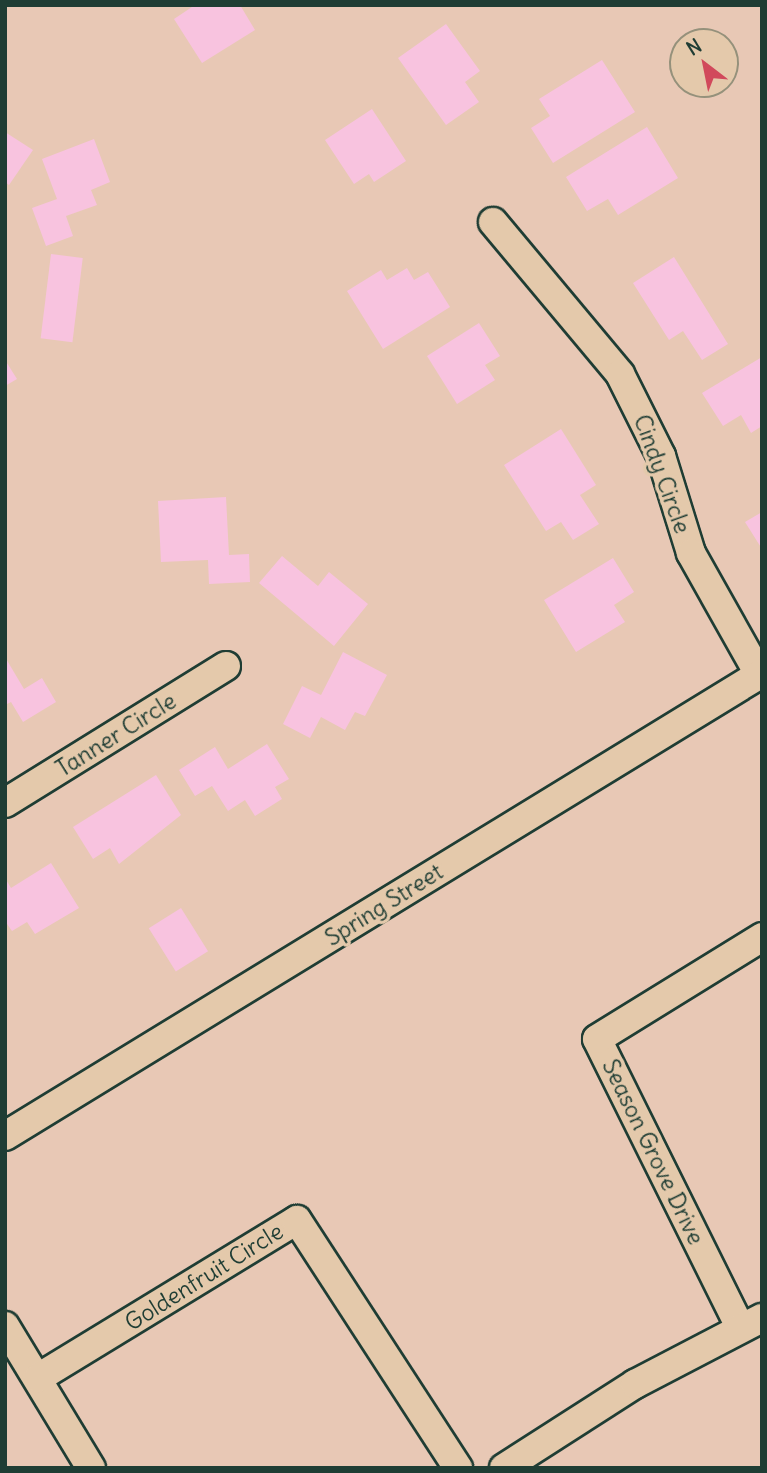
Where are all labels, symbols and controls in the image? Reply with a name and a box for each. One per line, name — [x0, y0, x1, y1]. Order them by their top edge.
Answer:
north arrow — [669, 28, 739, 98]
text: N — [682, 33, 706, 61]
street label: Cindy Circle — [628, 411, 696, 537]
street label: Tanner Circle — [51, 687, 181, 783]
street label: Spring Street — [320, 858, 448, 952]
street label: Season Grove Drive — [596, 1055, 710, 1249]
street label: Goldenfruit Circle — [120, 1217, 288, 1337]

